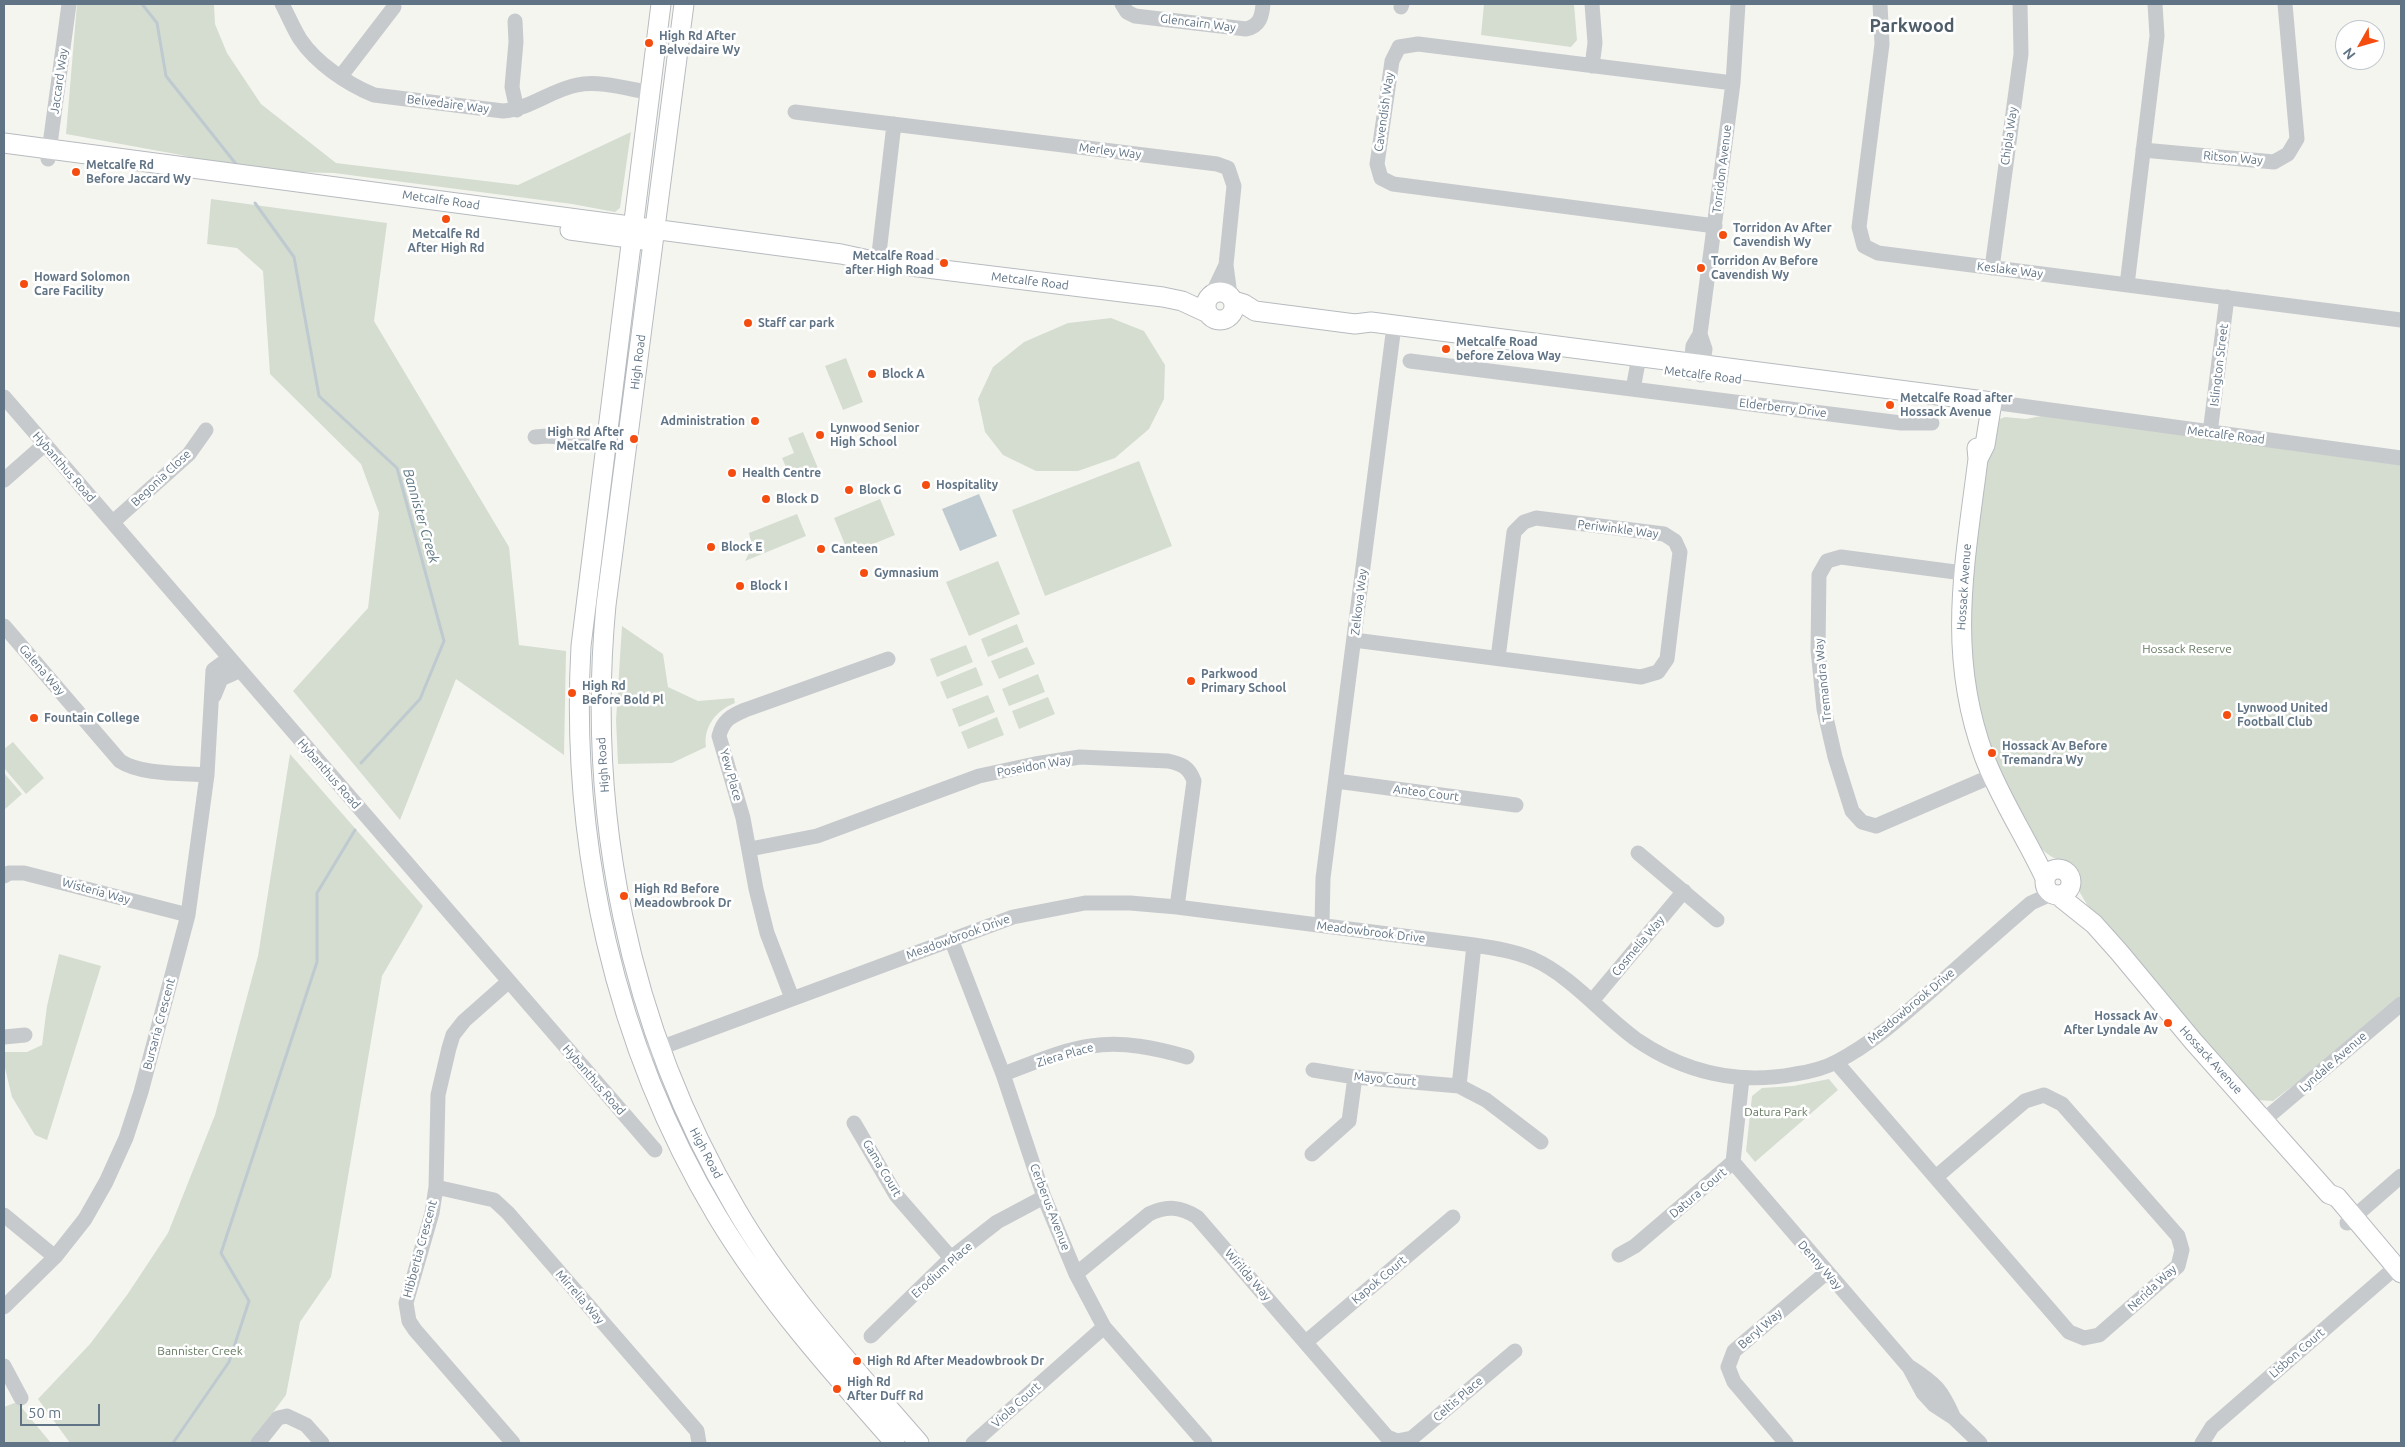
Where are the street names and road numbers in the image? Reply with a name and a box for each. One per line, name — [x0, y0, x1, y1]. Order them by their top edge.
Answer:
street label: Glencairn Way — [1159, 11, 1237, 35]
street label: Jaccard Way — [47, 47, 71, 115]
street label: Cavendish Way — [1371, 71, 1397, 153]
street label: Belvedaire Way — [406, 92, 490, 116]
street label: Chipla Way — [1998, 106, 2020, 166]
street label: Torridon Avenue — [1709, 124, 1735, 214]
street label: Merley Way — [1078, 140, 1142, 162]
street label: Ritson Way — [2203, 148, 2263, 168]
street label: Metcalfe Road — [401, 187, 481, 213]
street label: Keslake Way — [1976, 259, 2044, 281]
street label: Metcalfe Road — [990, 269, 1070, 293]
street label: Islington Street — [2207, 323, 2231, 407]
street label: High Road — [627, 334, 649, 390]
street label: Metcalfe Road — [1663, 363, 1743, 387]
street label: Elderberry Drive — [1738, 395, 1828, 421]
street label: Metcalfe Road — [2186, 423, 2266, 447]
street label: Hybanthus Road — [30, 429, 98, 505]
street label: Begonia Close — [128, 447, 194, 509]
street label: Periwinkle Way — [1577, 517, 1659, 541]
street label: Hossack Avenue — [1954, 543, 1974, 631]
street label: Zelkova Way — [1348, 568, 1370, 636]
street label: Tremandra Way — [1811, 637, 1835, 723]
street label: Galena Way — [16, 642, 68, 698]
street label: Hybanthus Road — [295, 736, 363, 812]
street label: High Road — [594, 737, 612, 793]
street label: Yew Place — [717, 747, 745, 803]
street label: Poseidon Way — [996, 752, 1072, 780]
street label: Anteo Court — [1392, 782, 1460, 804]
street label: Wisteria Way — [60, 875, 132, 907]
street label: Meadowbrook Drive — [904, 912, 1012, 962]
street label: Cosmelia Way — [1609, 913, 1667, 979]
street label: Meadowbrook Drive — [1316, 918, 1426, 946]
street label: Meadowbrook Drive — [1864, 965, 1958, 1047]
street label: Bursaria Crescent — [140, 977, 178, 1071]
street label: Hossack Avenue — [2177, 1023, 2245, 1097]
street label: Lyndale Avenue — [2296, 1029, 2370, 1095]
street label: Ziera Place — [1035, 1040, 1095, 1070]
street label: Hybanthus Road — [560, 1042, 628, 1118]
street label: Mayo Court — [1353, 1069, 1417, 1089]
street label: High Road — [687, 1125, 725, 1181]
street label: Gama Court — [859, 1137, 905, 1199]
street label: Cerberus Avenue — [1027, 1162, 1073, 1252]
street label: Datura Court — [1667, 1165, 1729, 1221]
street label: Hibbertia Crescent — [400, 1199, 440, 1299]
street label: Denny Way — [1795, 1238, 1845, 1292]
street label: Erodium Place — [909, 1239, 975, 1301]
street label: Wirilda Way — [1222, 1246, 1274, 1304]
street label: Kapok Court — [1349, 1253, 1409, 1307]
street label: Nerida Way — [2125, 1262, 2179, 1314]
street label: Mirrelia Way — [553, 1267, 607, 1327]
street label: Beryl Way — [1735, 1306, 1785, 1352]
street label: Lisbon Court — [2266, 1325, 2328, 1381]
street label: Celtis Place — [1430, 1373, 1486, 1425]
street label: Viola Court — [989, 1379, 1043, 1431]

